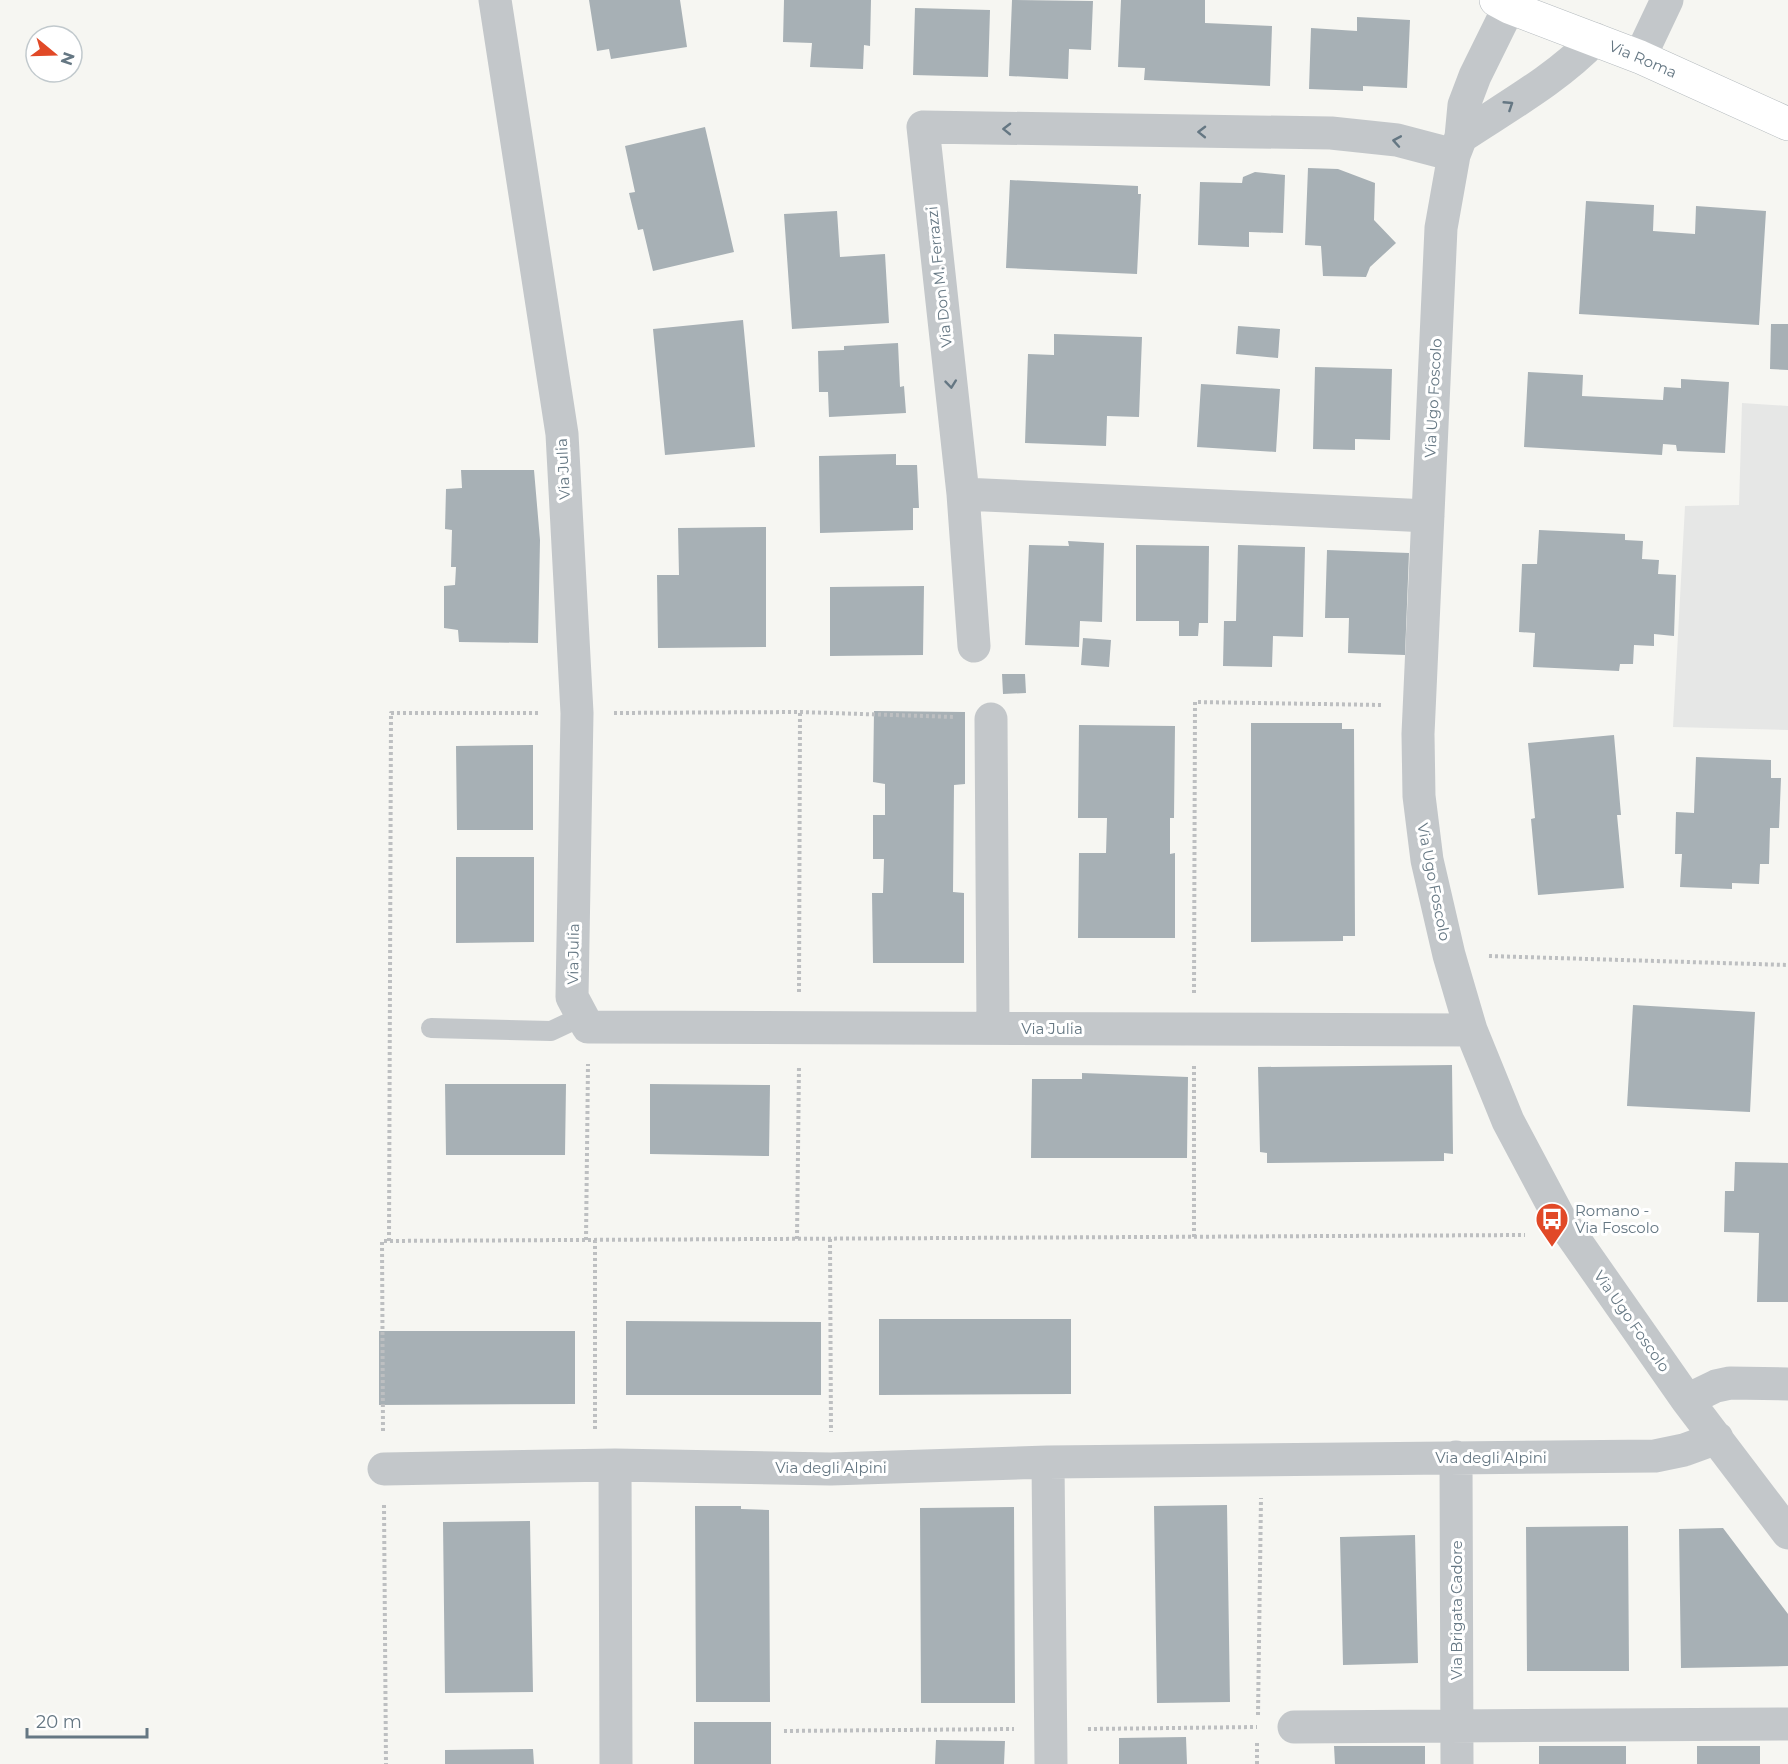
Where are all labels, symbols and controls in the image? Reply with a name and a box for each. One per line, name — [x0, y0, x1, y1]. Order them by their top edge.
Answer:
north arrow — [24, 24, 84, 84]
street label: Via Roma — [1606, 36, 1680, 82]
text: N — [57, 50, 79, 68]
one-way arrow — [1503, 101, 1514, 112]
one-way arrow — [1003, 122, 1012, 135]
one-way arrow — [1198, 125, 1207, 138]
one-way arrow — [1392, 135, 1402, 148]
street label: Via Don M. Ferrazzi — [922, 205, 956, 349]
street label: Via Ugo Foscolo — [1420, 338, 1446, 458]
one-way arrow — [944, 379, 957, 388]
street label: Via Julia — [552, 438, 574, 500]
street label: Via Ugo Foscolo — [1413, 821, 1455, 943]
street label: Via Julia — [563, 923, 583, 985]
street label: Via Julia — [1021, 1019, 1083, 1038]
bus stop icon: Romano - Via Foscolo — [1534, 1201, 1570, 1248]
place label: Romano - Via Foscolo — [1575, 1201, 1659, 1237]
street label: Via Ugo Foscolo — [1590, 1267, 1674, 1375]
street label: Via degli Alpini — [1435, 1448, 1547, 1467]
street label: Via degli Alpini — [775, 1458, 887, 1477]
street label: Via Brigata Cadore — [1447, 1540, 1466, 1680]
scale bar — [27, 1701, 147, 1739]
text: 20 m — [36, 1711, 82, 1733]

